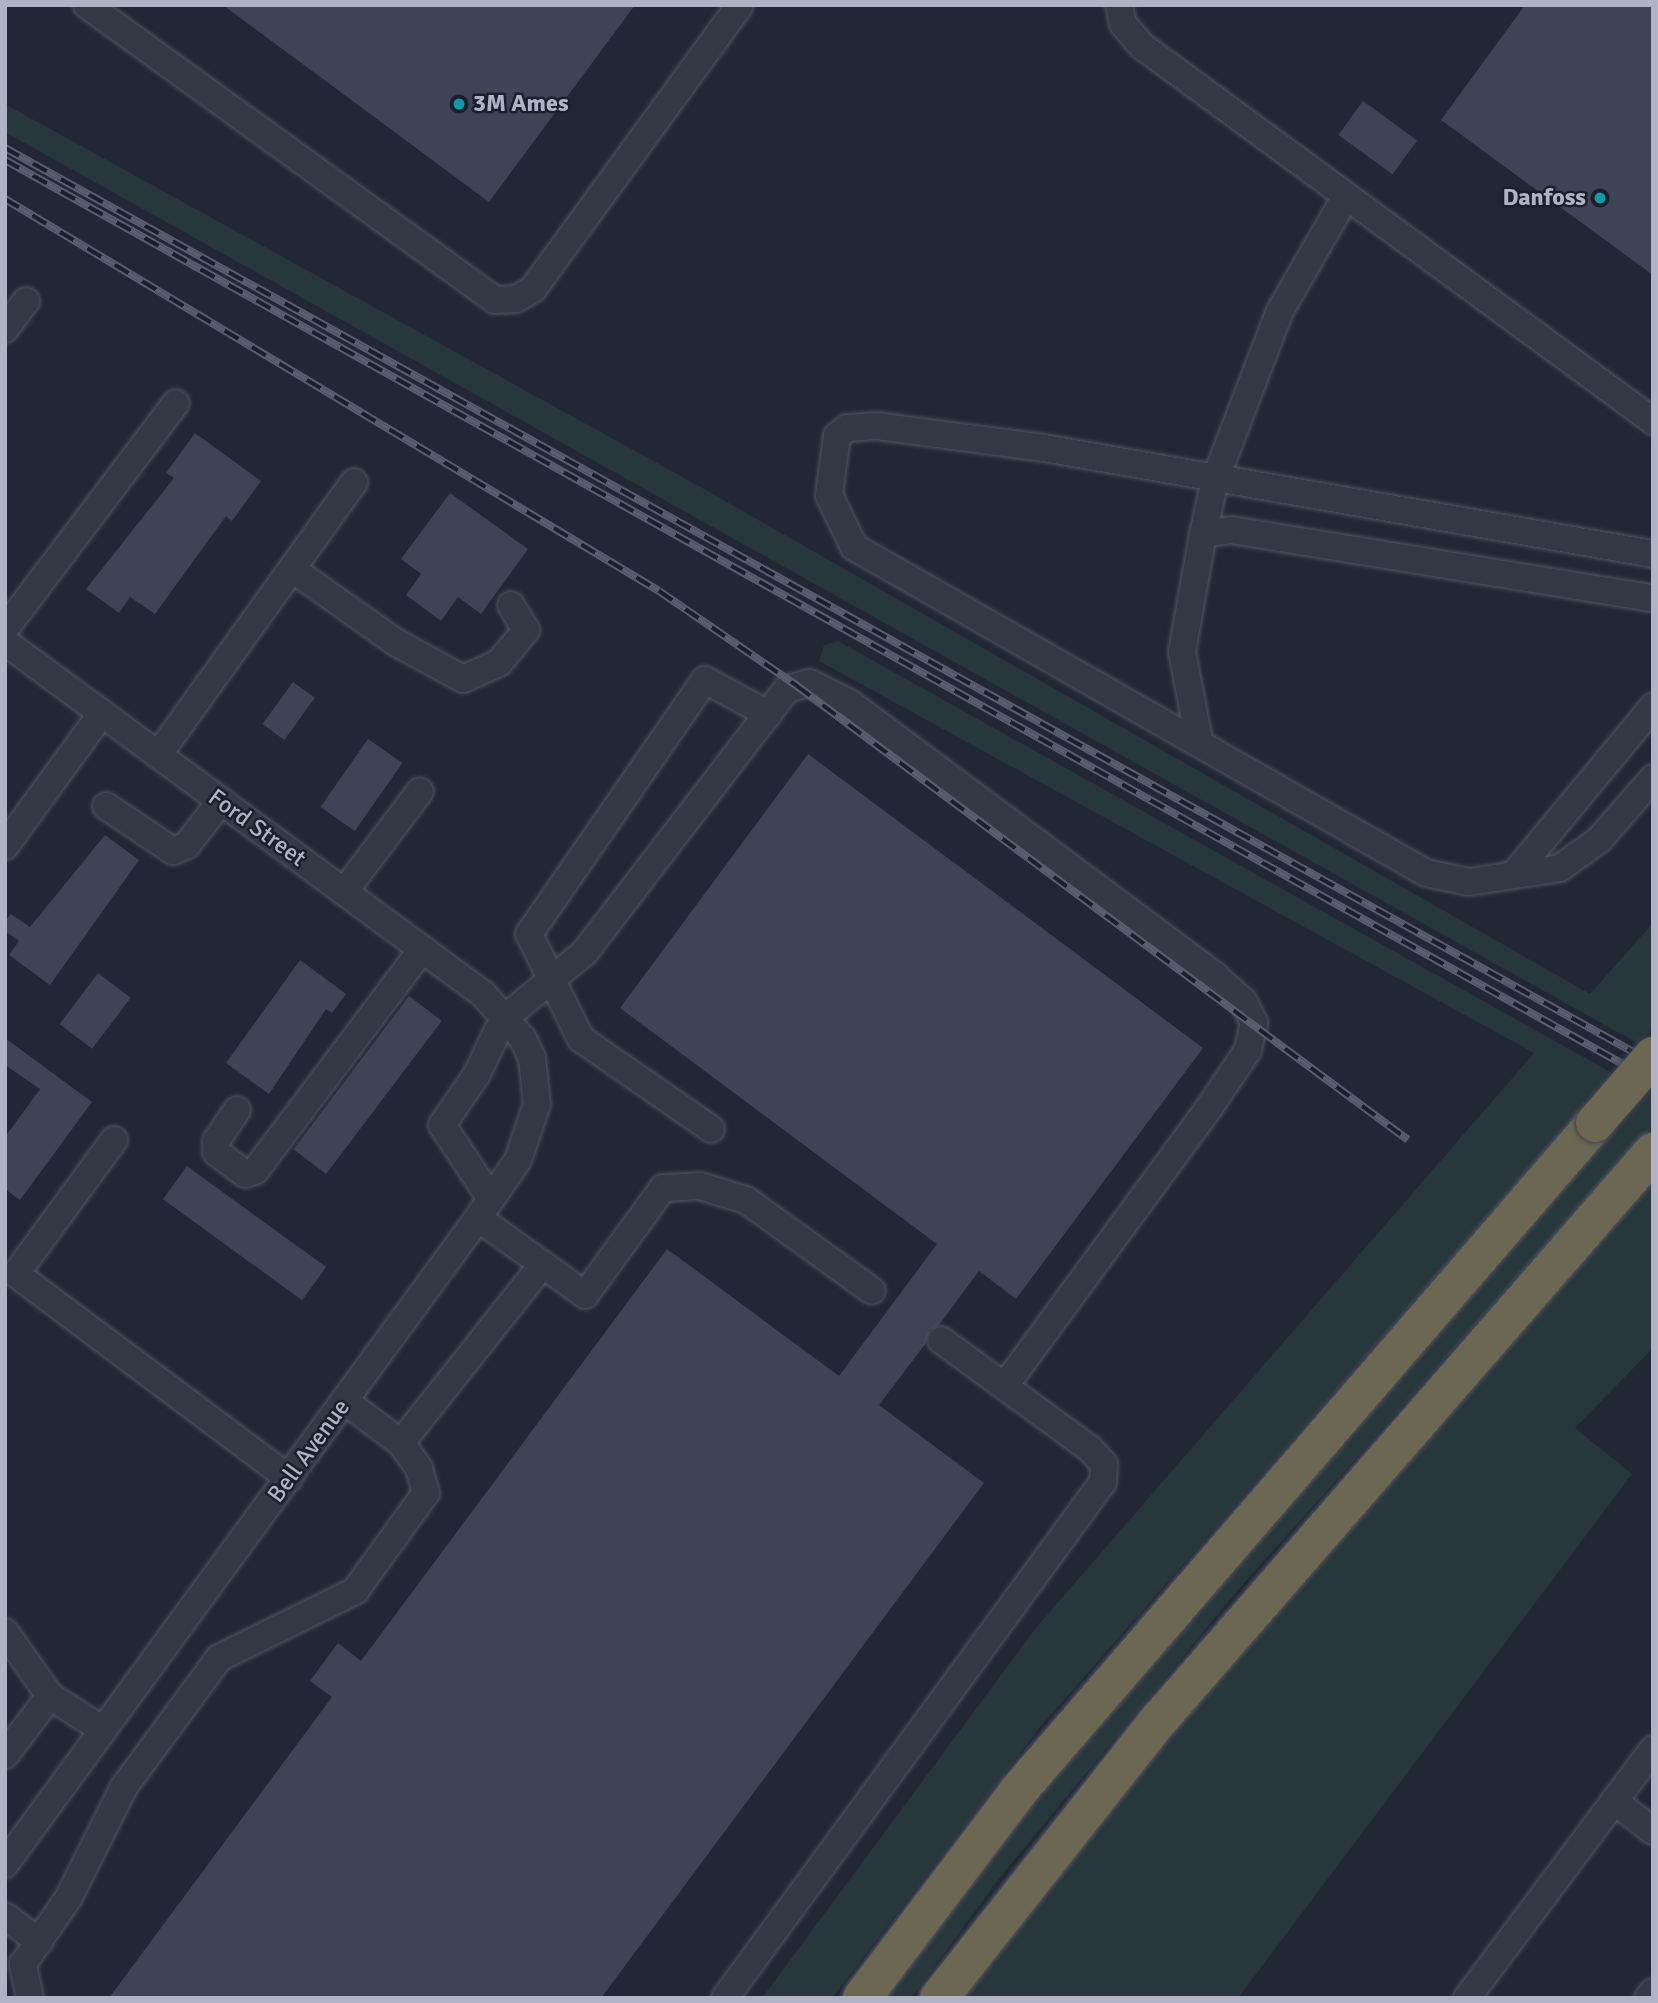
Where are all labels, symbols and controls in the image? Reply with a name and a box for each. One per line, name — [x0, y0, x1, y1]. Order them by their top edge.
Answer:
place label: 3M Ames — [473, 90, 569, 118]
marker: 3M Ames — [451, 96, 467, 112]
place label: Danfoss — [1502, 184, 1586, 212]
marker: Danfoss — [1592, 190, 1608, 206]
street label: Ford Street — [203, 783, 311, 873]
street label: Bell Avenue — [262, 1394, 356, 1508]

